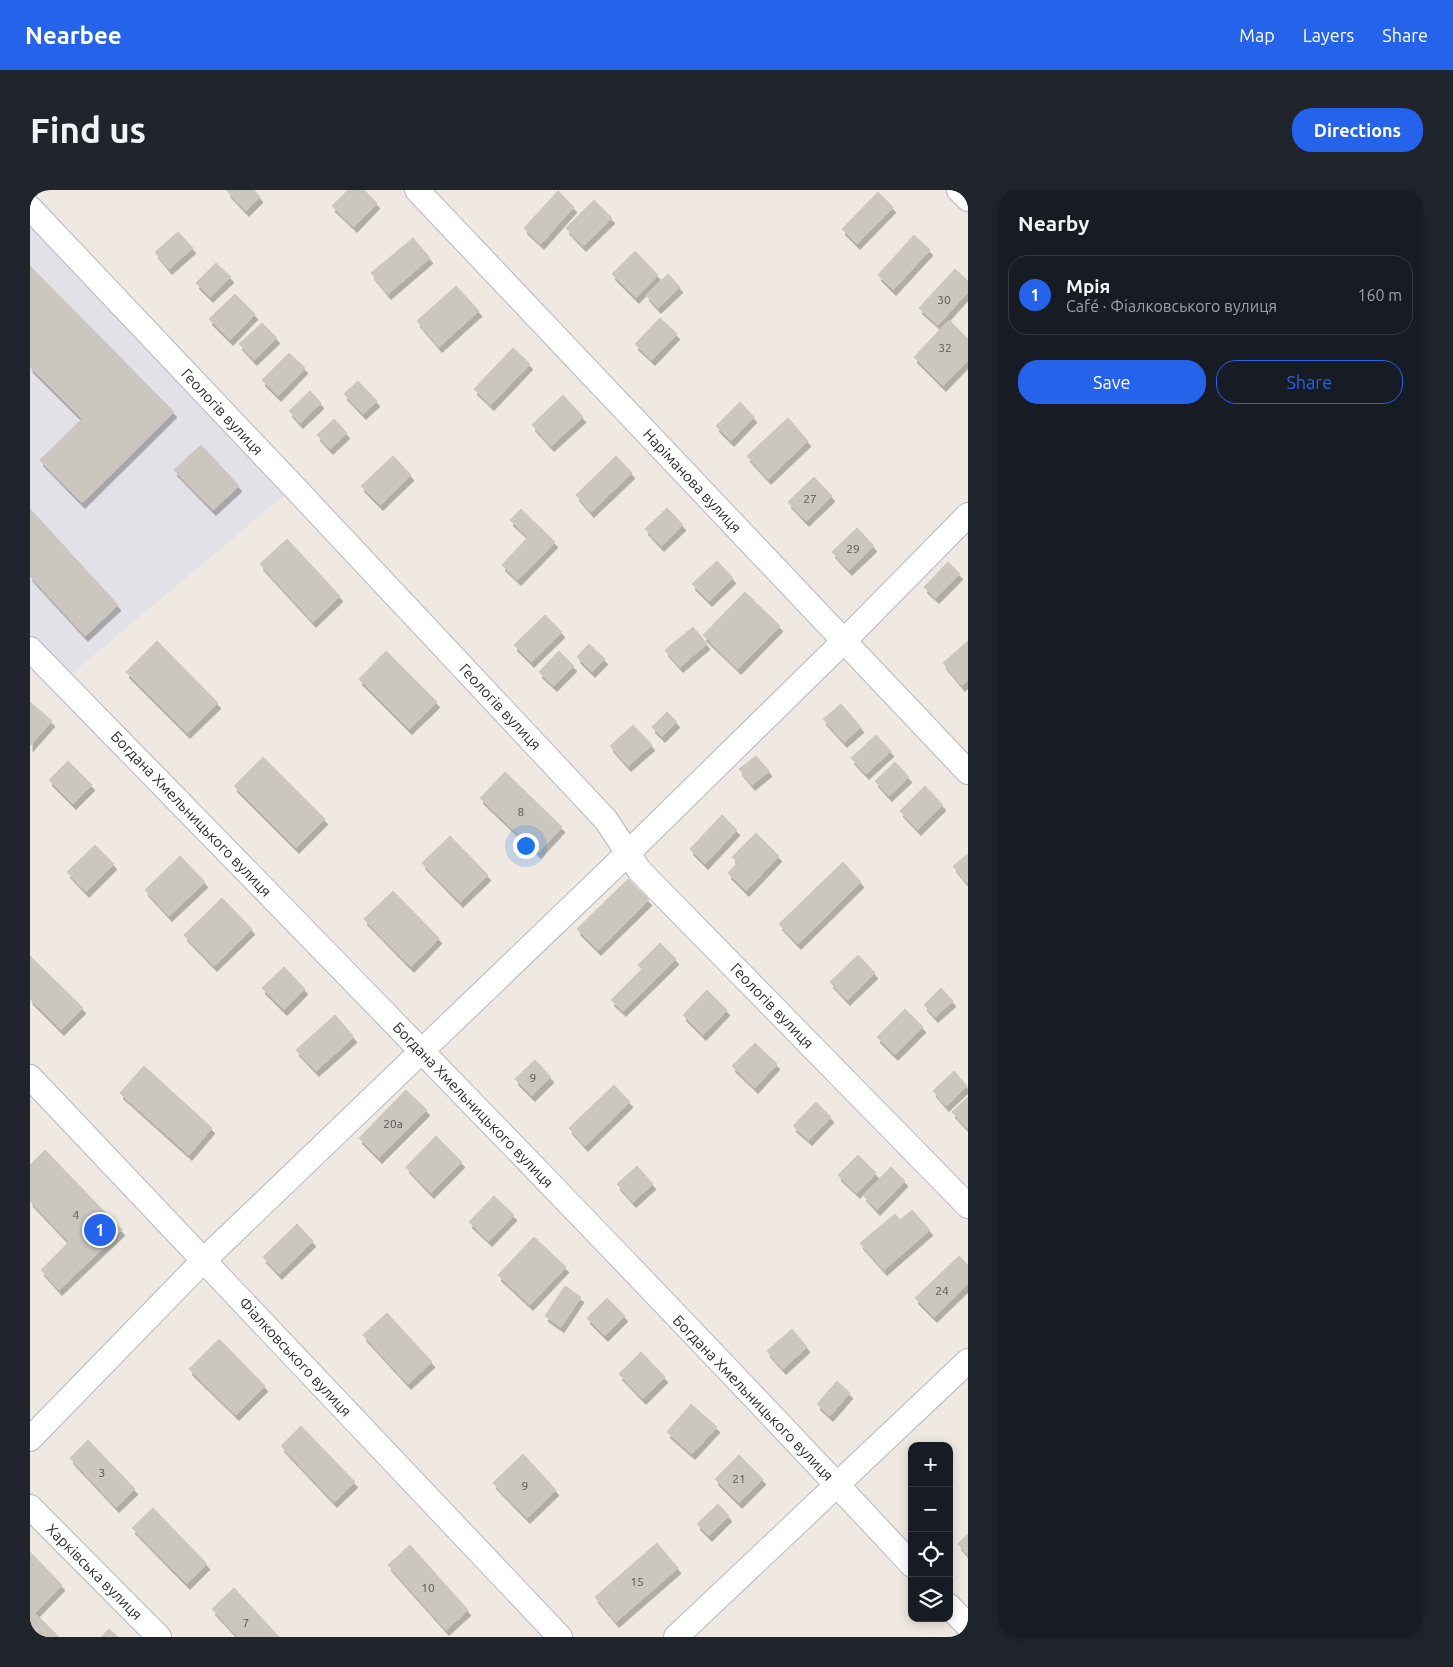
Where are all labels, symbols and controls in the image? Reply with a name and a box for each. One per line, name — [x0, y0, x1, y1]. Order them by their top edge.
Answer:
text: Nearbee — [25, 22, 122, 49]
text: Map — [1239, 25, 1275, 45]
text: Layers — [1303, 25, 1354, 45]
text: Share — [1382, 25, 1428, 45]
button: Directions — [1292, 108, 1423, 152]
text: Find us — [30, 110, 146, 150]
text: Nearby — [1018, 211, 1089, 235]
text: Мрія — [1066, 275, 1110, 297]
text: 1 — [1030, 286, 1040, 304]
text: 160 m — [1357, 286, 1402, 304]
house number: 30 — [937, 293, 951, 306]
text: Café · Фіалковського вулиця — [1066, 297, 1277, 315]
house number: 32 — [938, 341, 952, 354]
button: Save — [1018, 360, 1206, 404]
button: Share — [1216, 360, 1403, 404]
street label: Геологів вулиця — [178, 365, 267, 458]
street label: Наріманова вулиця — [640, 425, 745, 536]
house number: 27 — [803, 492, 817, 505]
house number: 29 — [846, 542, 860, 555]
street label: Геологів вулиця — [456, 660, 545, 753]
street label: Богдана Хмельницького вулиця — [108, 727, 275, 900]
house number: 8 — [518, 805, 525, 818]
your location — [513, 833, 539, 859]
street label: Геологів вулиця — [727, 960, 817, 1052]
street label: Богдана Хмельницького вулиця — [390, 1018, 557, 1191]
house number: 9 — [530, 1071, 536, 1084]
house number: 20а — [383, 1117, 403, 1130]
house number: 4 — [73, 1208, 80, 1221]
pin: 1 — [84, 1211, 116, 1249]
house number: 24 — [935, 1284, 949, 1297]
street label: Фіалковського вулиця — [236, 1294, 355, 1420]
street label: Богдана Хмельницького вулиця — [670, 1311, 837, 1484]
map controls — [908, 1442, 953, 1622]
button: + — [908, 1442, 953, 1487]
house number: 3 — [99, 1466, 105, 1479]
house number: 21 — [732, 1472, 746, 1485]
house number: 9 — [522, 1479, 528, 1492]
button: − — [908, 1487, 953, 1532]
street label: Харківська вулиця — [43, 1520, 146, 1623]
button: locate — [908, 1532, 953, 1577]
house number: 15 — [630, 1575, 644, 1588]
button: layers — [908, 1577, 953, 1622]
house number: 10 — [421, 1581, 435, 1594]
house number: 7 — [243, 1616, 249, 1629]

